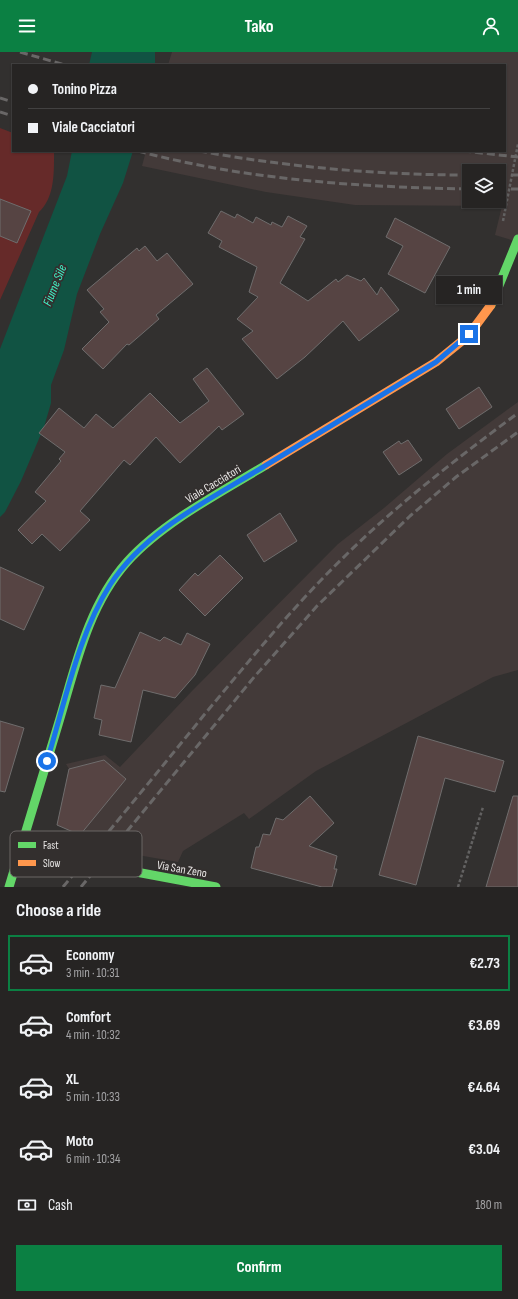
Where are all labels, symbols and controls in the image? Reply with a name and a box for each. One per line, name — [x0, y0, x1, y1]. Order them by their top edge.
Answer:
icon: menu — [16, 15, 38, 37]
icon: person — [480, 15, 502, 37]
text: Tako — [244, 16, 274, 37]
text: Tonino Pizza — [52, 80, 117, 99]
text: Viale Cacciatori — [52, 118, 135, 137]
map controls — [462, 164, 506, 208]
button: layers — [462, 164, 506, 208]
water label: Fiume Sile — [39, 262, 70, 308]
callout: 1 min — [436, 276, 502, 304]
text: 1 min — [457, 282, 481, 298]
route end — [460, 325, 478, 343]
street label: Viale Cacciatori — [183, 462, 244, 507]
route start — [38, 752, 56, 770]
legend — [10, 831, 142, 877]
text: Fast — [43, 839, 59, 852]
text: Slow — [43, 857, 60, 870]
street label: Via San Zeno — [156, 858, 208, 881]
text: Choose a ride — [16, 900, 101, 921]
icon: car — [18, 945, 54, 981]
text: Economy — [66, 946, 115, 965]
text: €2.73 — [469, 954, 500, 973]
text: 3 min · 10:31 — [66, 965, 119, 981]
icon: car — [18, 1007, 54, 1043]
text: Comfort — [66, 1008, 111, 1027]
text: €3.69 — [468, 1016, 500, 1035]
text: 4 min · 10:32 — [66, 1027, 120, 1043]
icon: car — [18, 1069, 54, 1105]
text: XL — [66, 1070, 79, 1089]
text: €4.64 — [468, 1078, 500, 1097]
text: 5 min · 10:33 — [66, 1089, 120, 1105]
icon: car — [18, 1131, 54, 1167]
text: Moto — [66, 1132, 93, 1151]
text: €3.04 — [468, 1140, 500, 1159]
text: 6 min · 10:34 — [66, 1151, 120, 1167]
icon: cash — [16, 1194, 38, 1216]
text: Cash — [48, 1196, 73, 1215]
text: 180 m — [476, 1197, 502, 1213]
button: Confirm — [16, 1245, 502, 1291]

